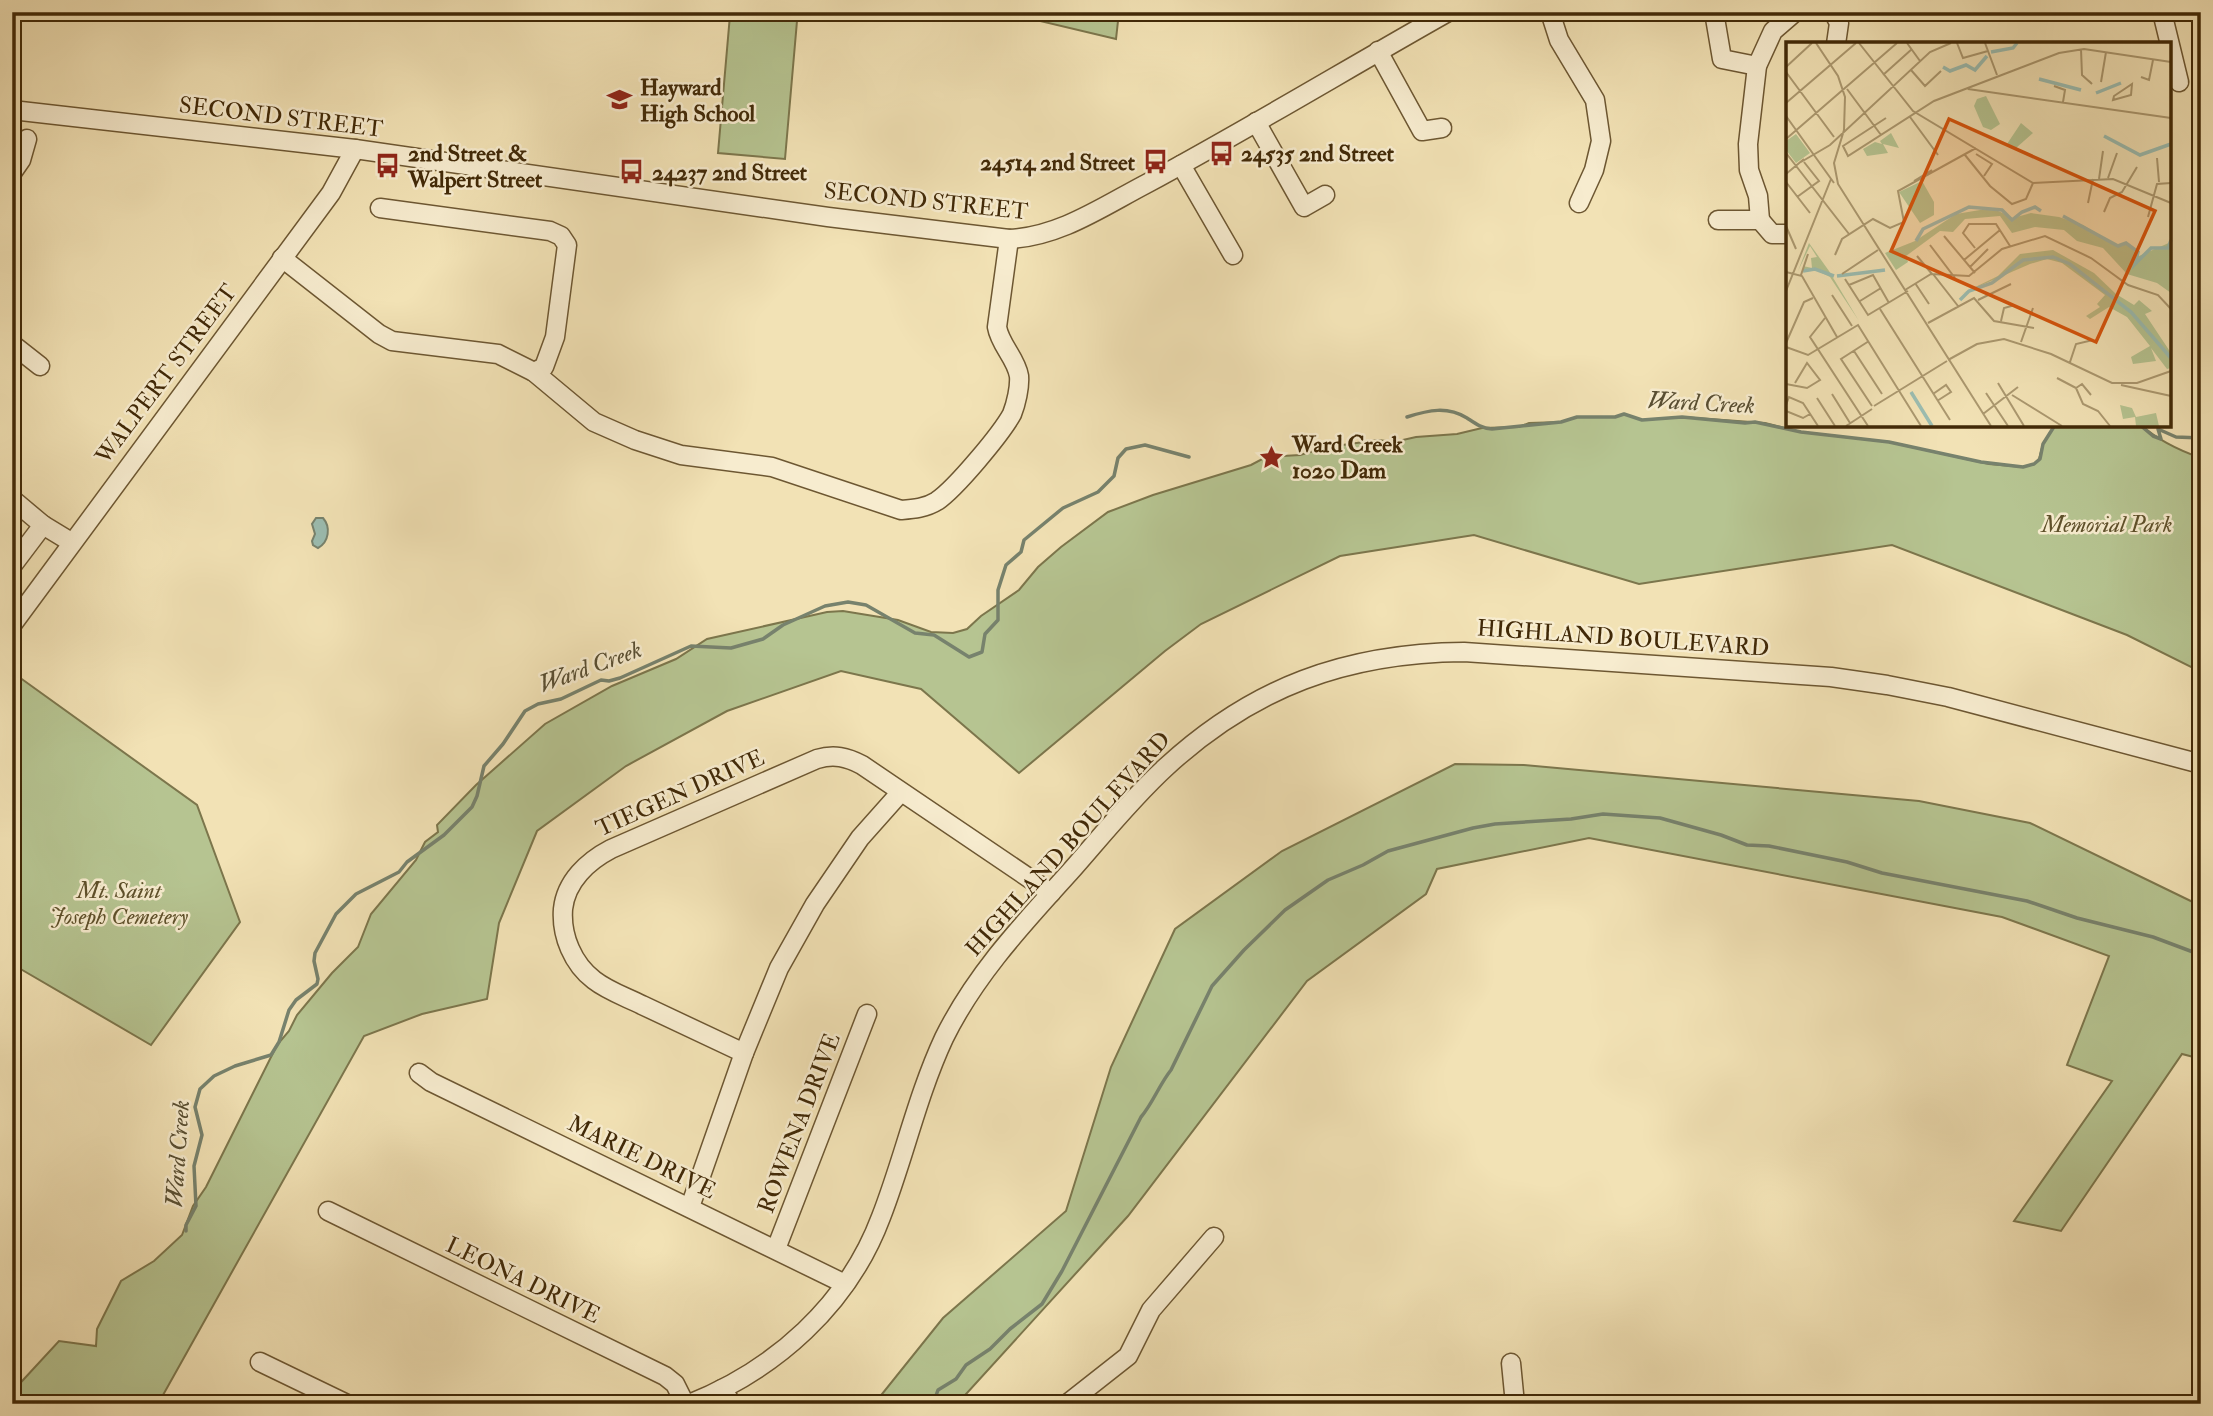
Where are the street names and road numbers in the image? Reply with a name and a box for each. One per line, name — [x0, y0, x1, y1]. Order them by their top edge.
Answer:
street label: SECOND STREET — [177, 90, 385, 144]
street label: SECOND STREET — [822, 176, 1030, 226]
street label: WALPERT STREET — [88, 278, 243, 471]
street label: HIGHLAND BOULEVARD — [1476, 613, 1770, 663]
street label: HIGHLAND BOULEVARD — [959, 725, 1177, 963]
street label: TIEGEN DRIVE — [591, 743, 769, 843]
street label: ROWENA DRIVE — [751, 1029, 847, 1217]
street label: MARIE DRIVE — [563, 1109, 721, 1205]
street label: LEONA DRIVE — [441, 1230, 605, 1330]

